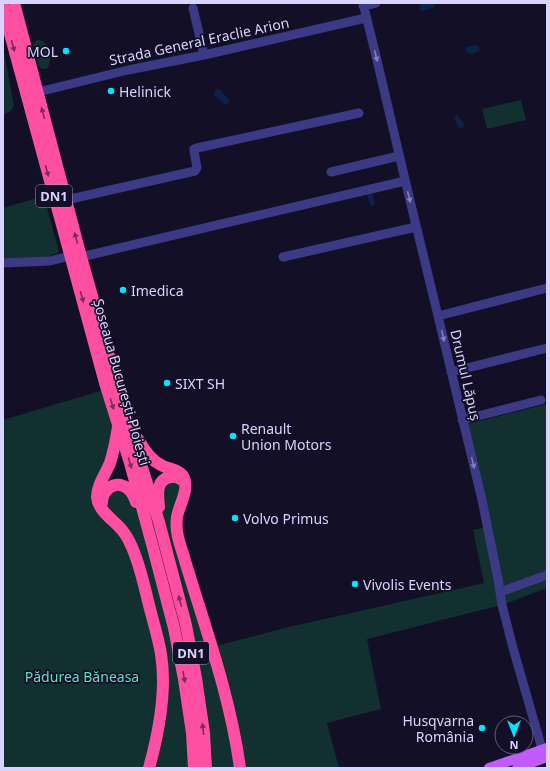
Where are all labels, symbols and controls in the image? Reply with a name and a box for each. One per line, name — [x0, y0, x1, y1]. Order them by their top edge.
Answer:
street label: Strada General Eraclie Arion — [107, 13, 291, 69]
one-way arrow — [10, 40, 16, 52]
place label: MOL — [27, 42, 58, 61]
marker: MOL — [61, 46, 71, 56]
one-way arrow — [373, 50, 379, 62]
place label: Helinick — [119, 82, 171, 101]
marker: Helinick — [106, 86, 116, 96]
one-way arrow — [40, 106, 46, 118]
one-way arrow — [45, 165, 51, 178]
road number: DN1 — [36, 185, 72, 207]
one-way arrow — [406, 190, 412, 203]
one-way arrow — [73, 232, 79, 244]
place label: Imedica — [131, 281, 184, 300]
marker: Imedica — [118, 285, 128, 295]
one-way arrow — [79, 291, 85, 303]
street label: Șoseaua București-Ploiești — [89, 296, 155, 468]
street label: Drumul Lăpuș — [446, 328, 486, 423]
one-way arrow — [441, 330, 447, 342]
place label: SIXT SH — [175, 374, 225, 393]
marker: SIXT SH — [162, 378, 172, 388]
one-way arrow — [109, 399, 115, 411]
place label: Renault Union Motors — [241, 419, 332, 454]
marker: Renault Union Motors — [228, 431, 238, 441]
one-way arrow — [470, 457, 476, 469]
one-way arrow — [127, 458, 133, 470]
place label: Volvo Primus — [243, 509, 329, 528]
marker: Volvo Primus — [230, 513, 240, 523]
place label: Vivolis Events — [363, 575, 452, 594]
marker: Vivolis Events — [350, 579, 360, 589]
one-way arrow — [177, 595, 183, 607]
road number: DN1 — [173, 642, 209, 664]
park label: Pădurea Băneasa — [25, 667, 139, 686]
one-way arrow — [181, 671, 187, 683]
place label: Husqvarna România — [402, 711, 474, 746]
north arrow — [494, 715, 534, 755]
one-way arrow — [200, 723, 206, 735]
marker: Husqvarna România — [477, 723, 487, 733]
text: N — [510, 738, 518, 753]

